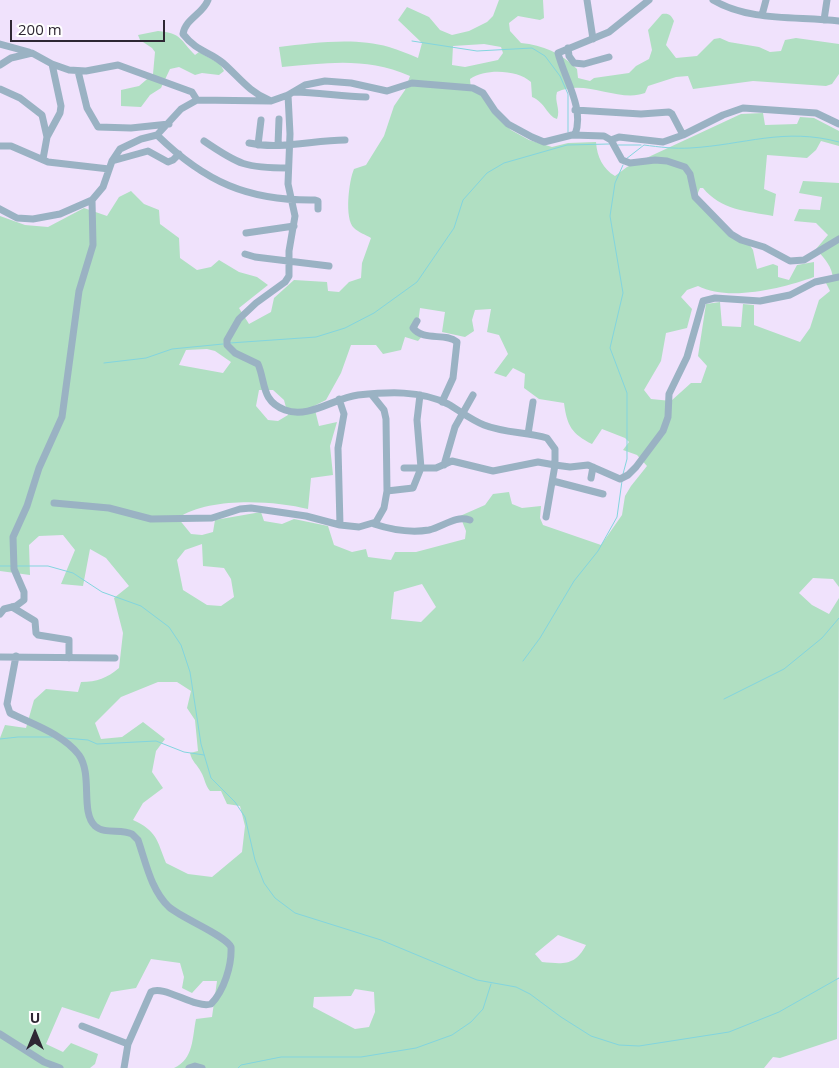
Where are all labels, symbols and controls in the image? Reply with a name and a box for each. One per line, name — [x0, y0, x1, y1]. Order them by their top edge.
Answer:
scale bar — [12, 10, 168, 42]
text: 200 m — [18, 19, 62, 39]
north arrow — [10, 1008, 60, 1058]
text: U — [30, 1008, 40, 1027]

